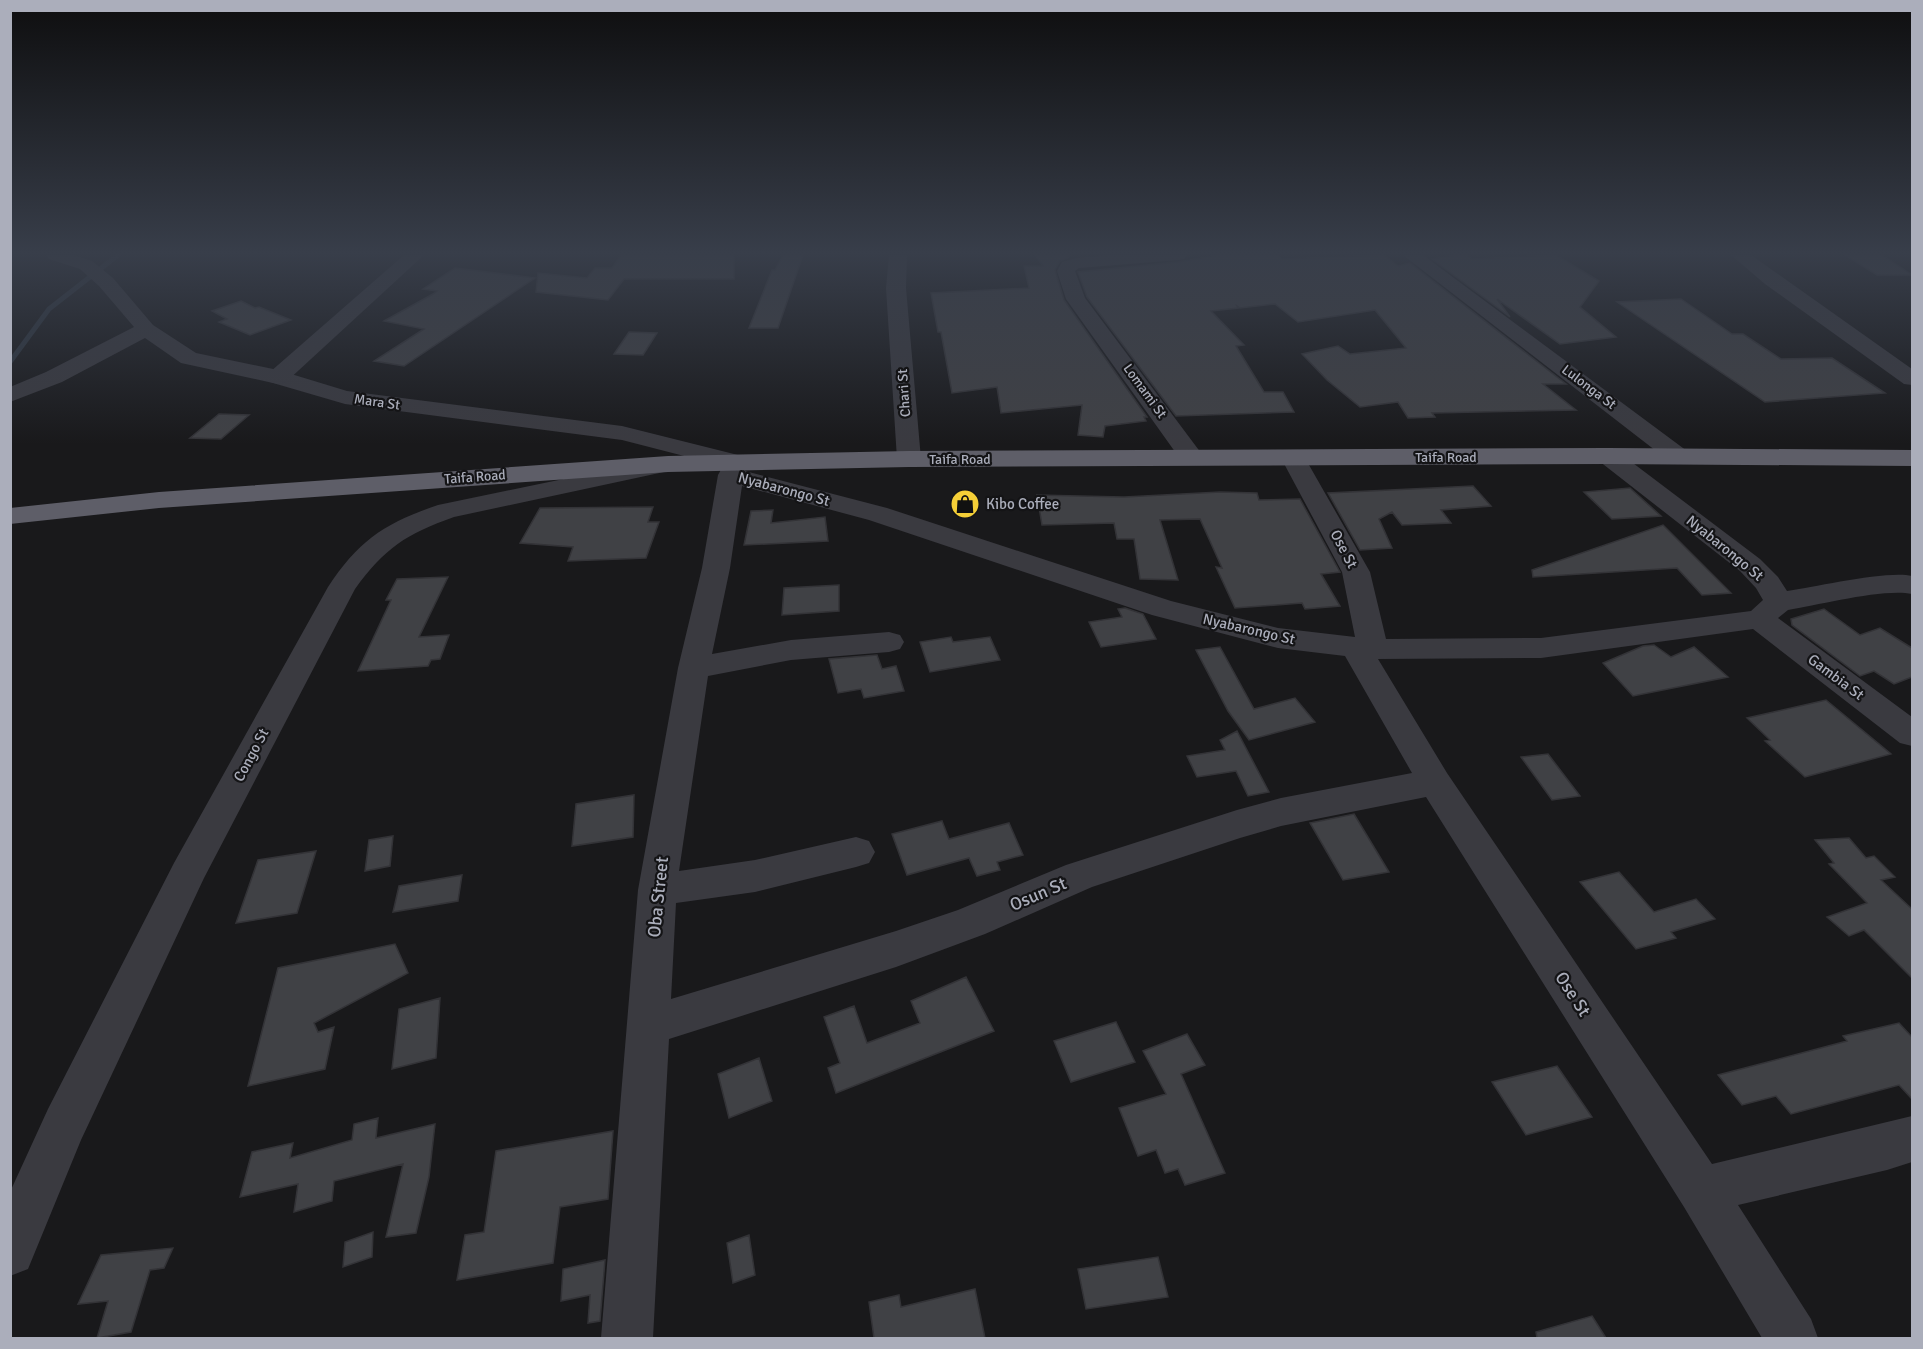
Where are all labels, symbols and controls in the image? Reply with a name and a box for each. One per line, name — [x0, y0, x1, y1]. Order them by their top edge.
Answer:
street label: Lomami St — [1120, 360, 1171, 422]
street label: Lulonga St — [1558, 361, 1620, 413]
street label: Chari St — [894, 368, 914, 418]
street label: Mara St — [353, 390, 401, 414]
street label: Taifa Road — [1415, 449, 1477, 466]
street label: Taifa Road — [929, 451, 991, 468]
street label: Taifa Road — [444, 466, 506, 488]
street label: Nyabarongo St — [736, 468, 832, 510]
shop icon: Kibo Coffee — [949, 488, 981, 520]
place label: Kibo Coffee — [986, 495, 1059, 513]
street label: Nyabarongo St — [1683, 511, 1767, 585]
street label: Ose St — [1326, 527, 1362, 571]
street label: Nyabarongo St — [1201, 610, 1297, 648]
street label: Gambia St — [1804, 650, 1868, 704]
street label: Congo St — [230, 725, 272, 785]
street label: Oba Street — [643, 855, 673, 939]
street label: Osun St — [1006, 872, 1070, 916]
street label: Ose St — [1550, 967, 1596, 1021]

